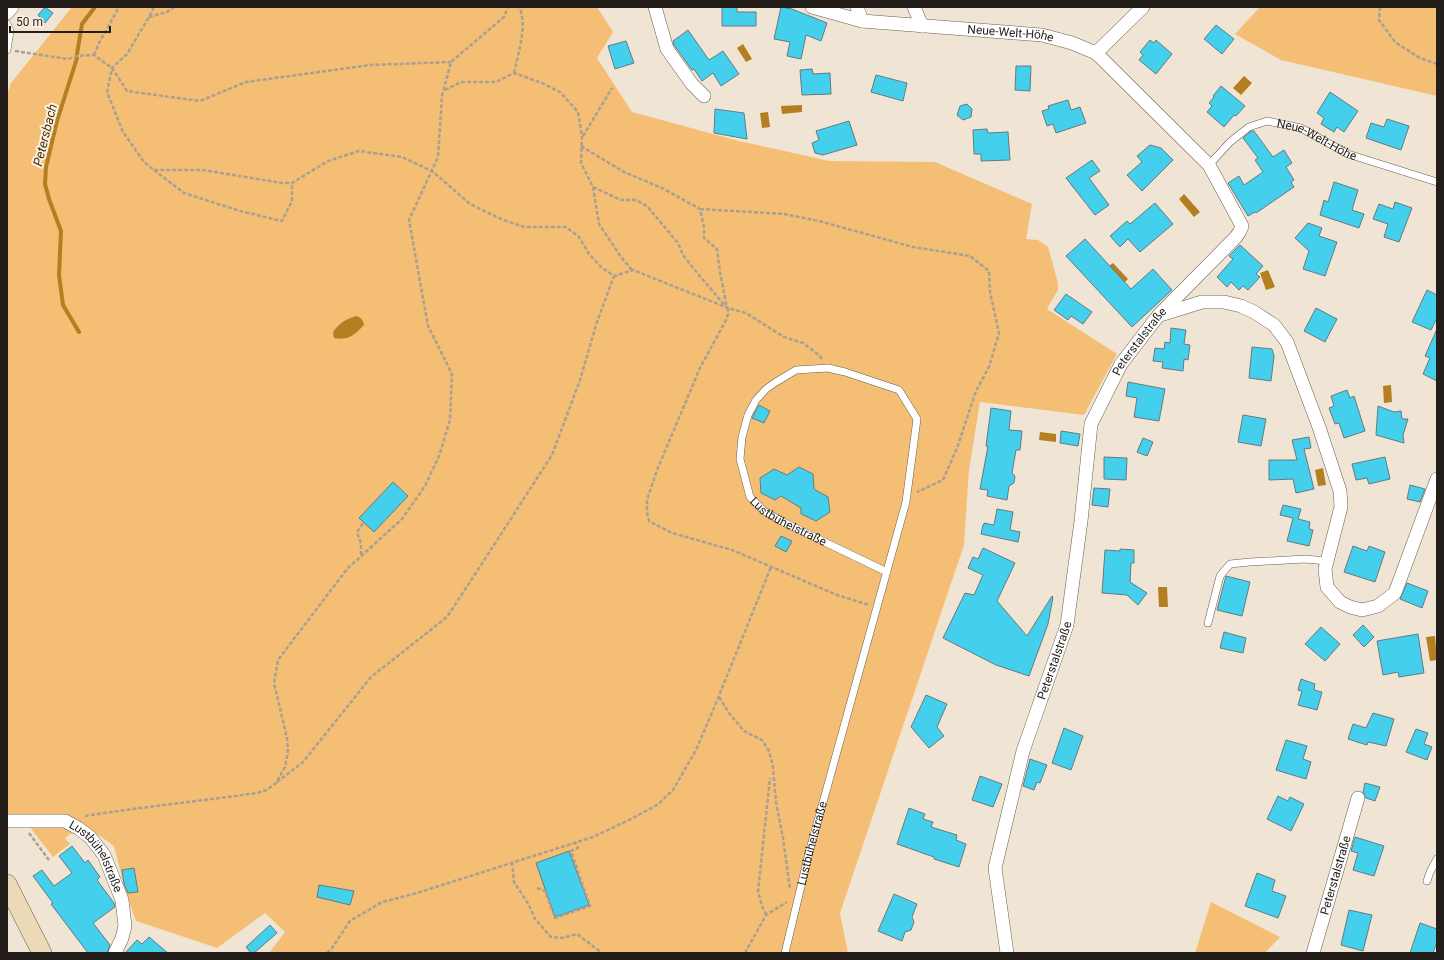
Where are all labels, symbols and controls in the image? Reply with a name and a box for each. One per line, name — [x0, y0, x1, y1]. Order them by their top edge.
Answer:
scale bar — [10, 8, 110, 34]
text: 50 m — [16, 15, 43, 29]
street label: Neue-Welt-Höhe — [967, 22, 1055, 45]
water label: Petersbach — [30, 102, 60, 168]
street label: Neue-Welt-Höhe — [1276, 116, 1358, 163]
street label: Peterstalstraße — [1109, 305, 1169, 378]
street label: Lustbühelstraße — [747, 494, 829, 549]
street label: Peterstalstraße — [1034, 621, 1074, 701]
street label: Lustbühelstraße — [794, 800, 830, 887]
street label: Lustbühelstraße — [67, 818, 125, 894]
street label: Peterstalstraße — [1317, 834, 1354, 916]

